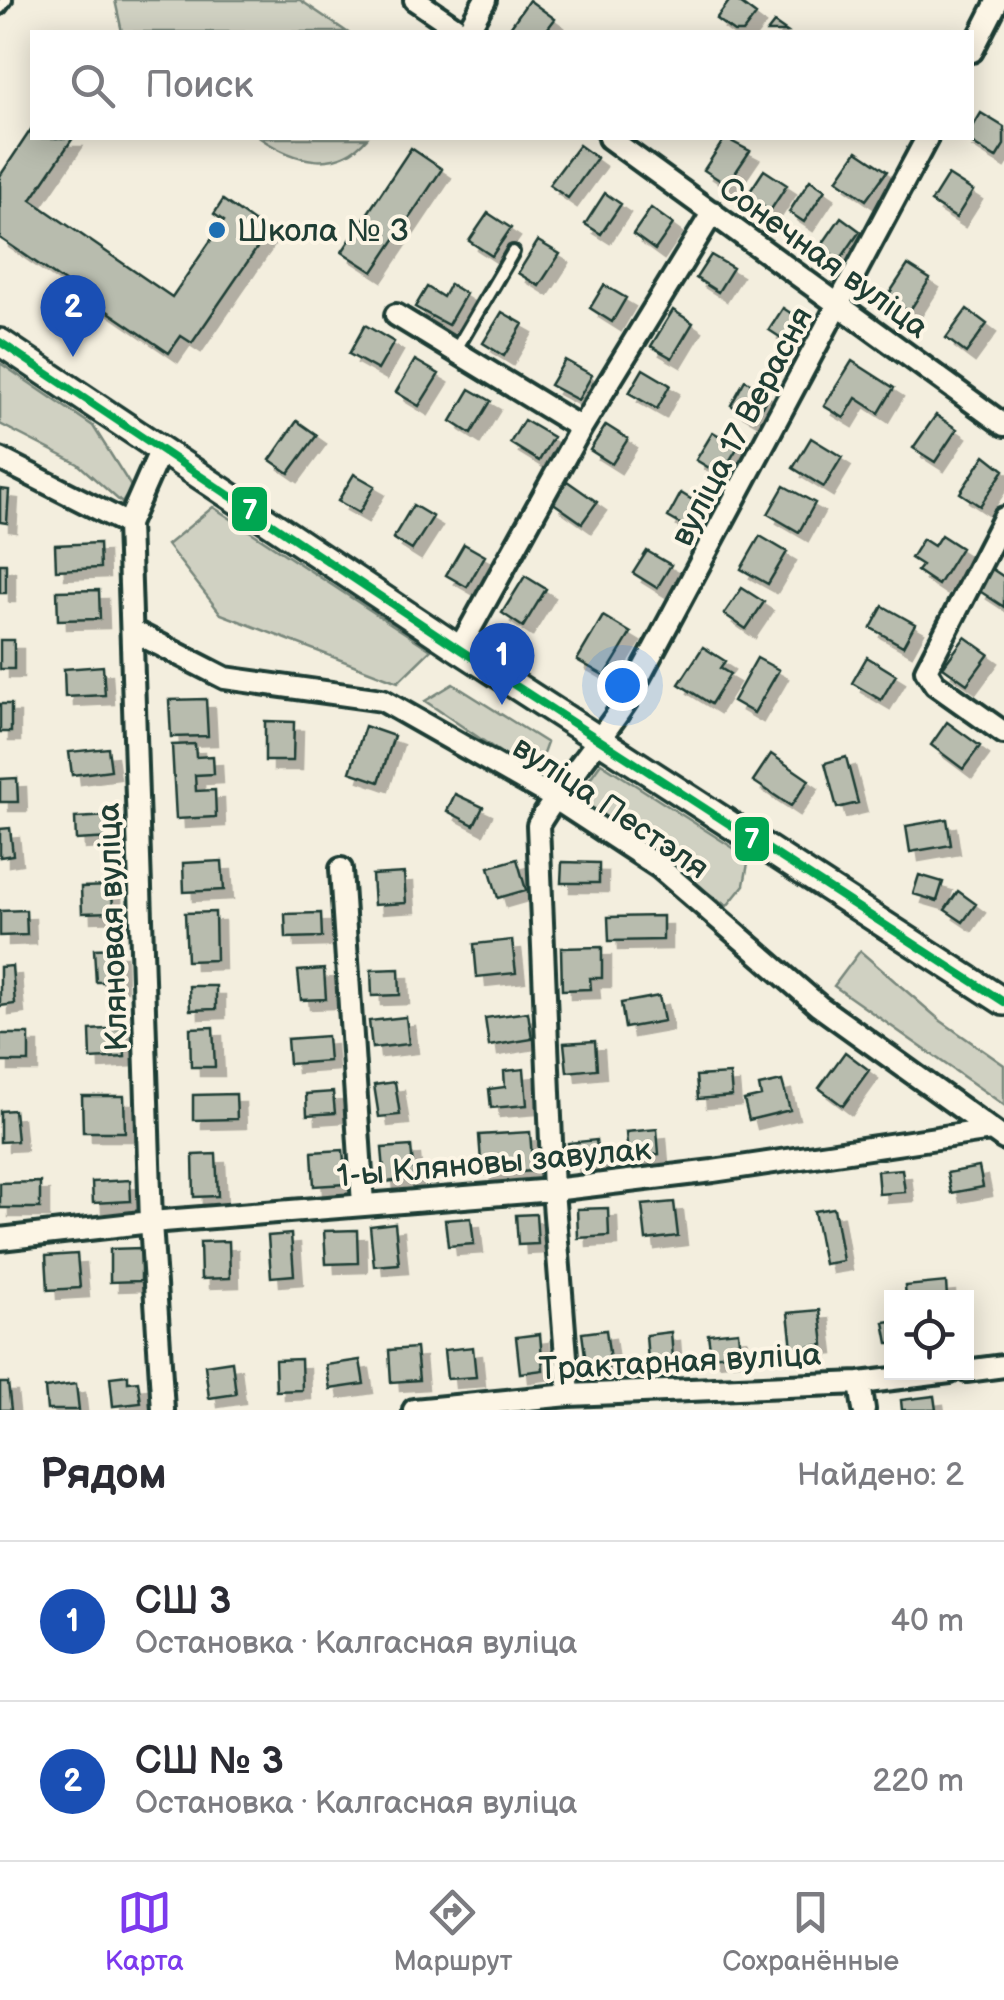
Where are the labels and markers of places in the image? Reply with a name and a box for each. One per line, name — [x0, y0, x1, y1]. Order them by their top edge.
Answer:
place label: Школа № 3 — [237, 212, 409, 251]
marker: Школа № 3 — [206, 219, 228, 241]
pin: 2 — [40, 274, 106, 357]
pin: 1 — [470, 622, 534, 705]

